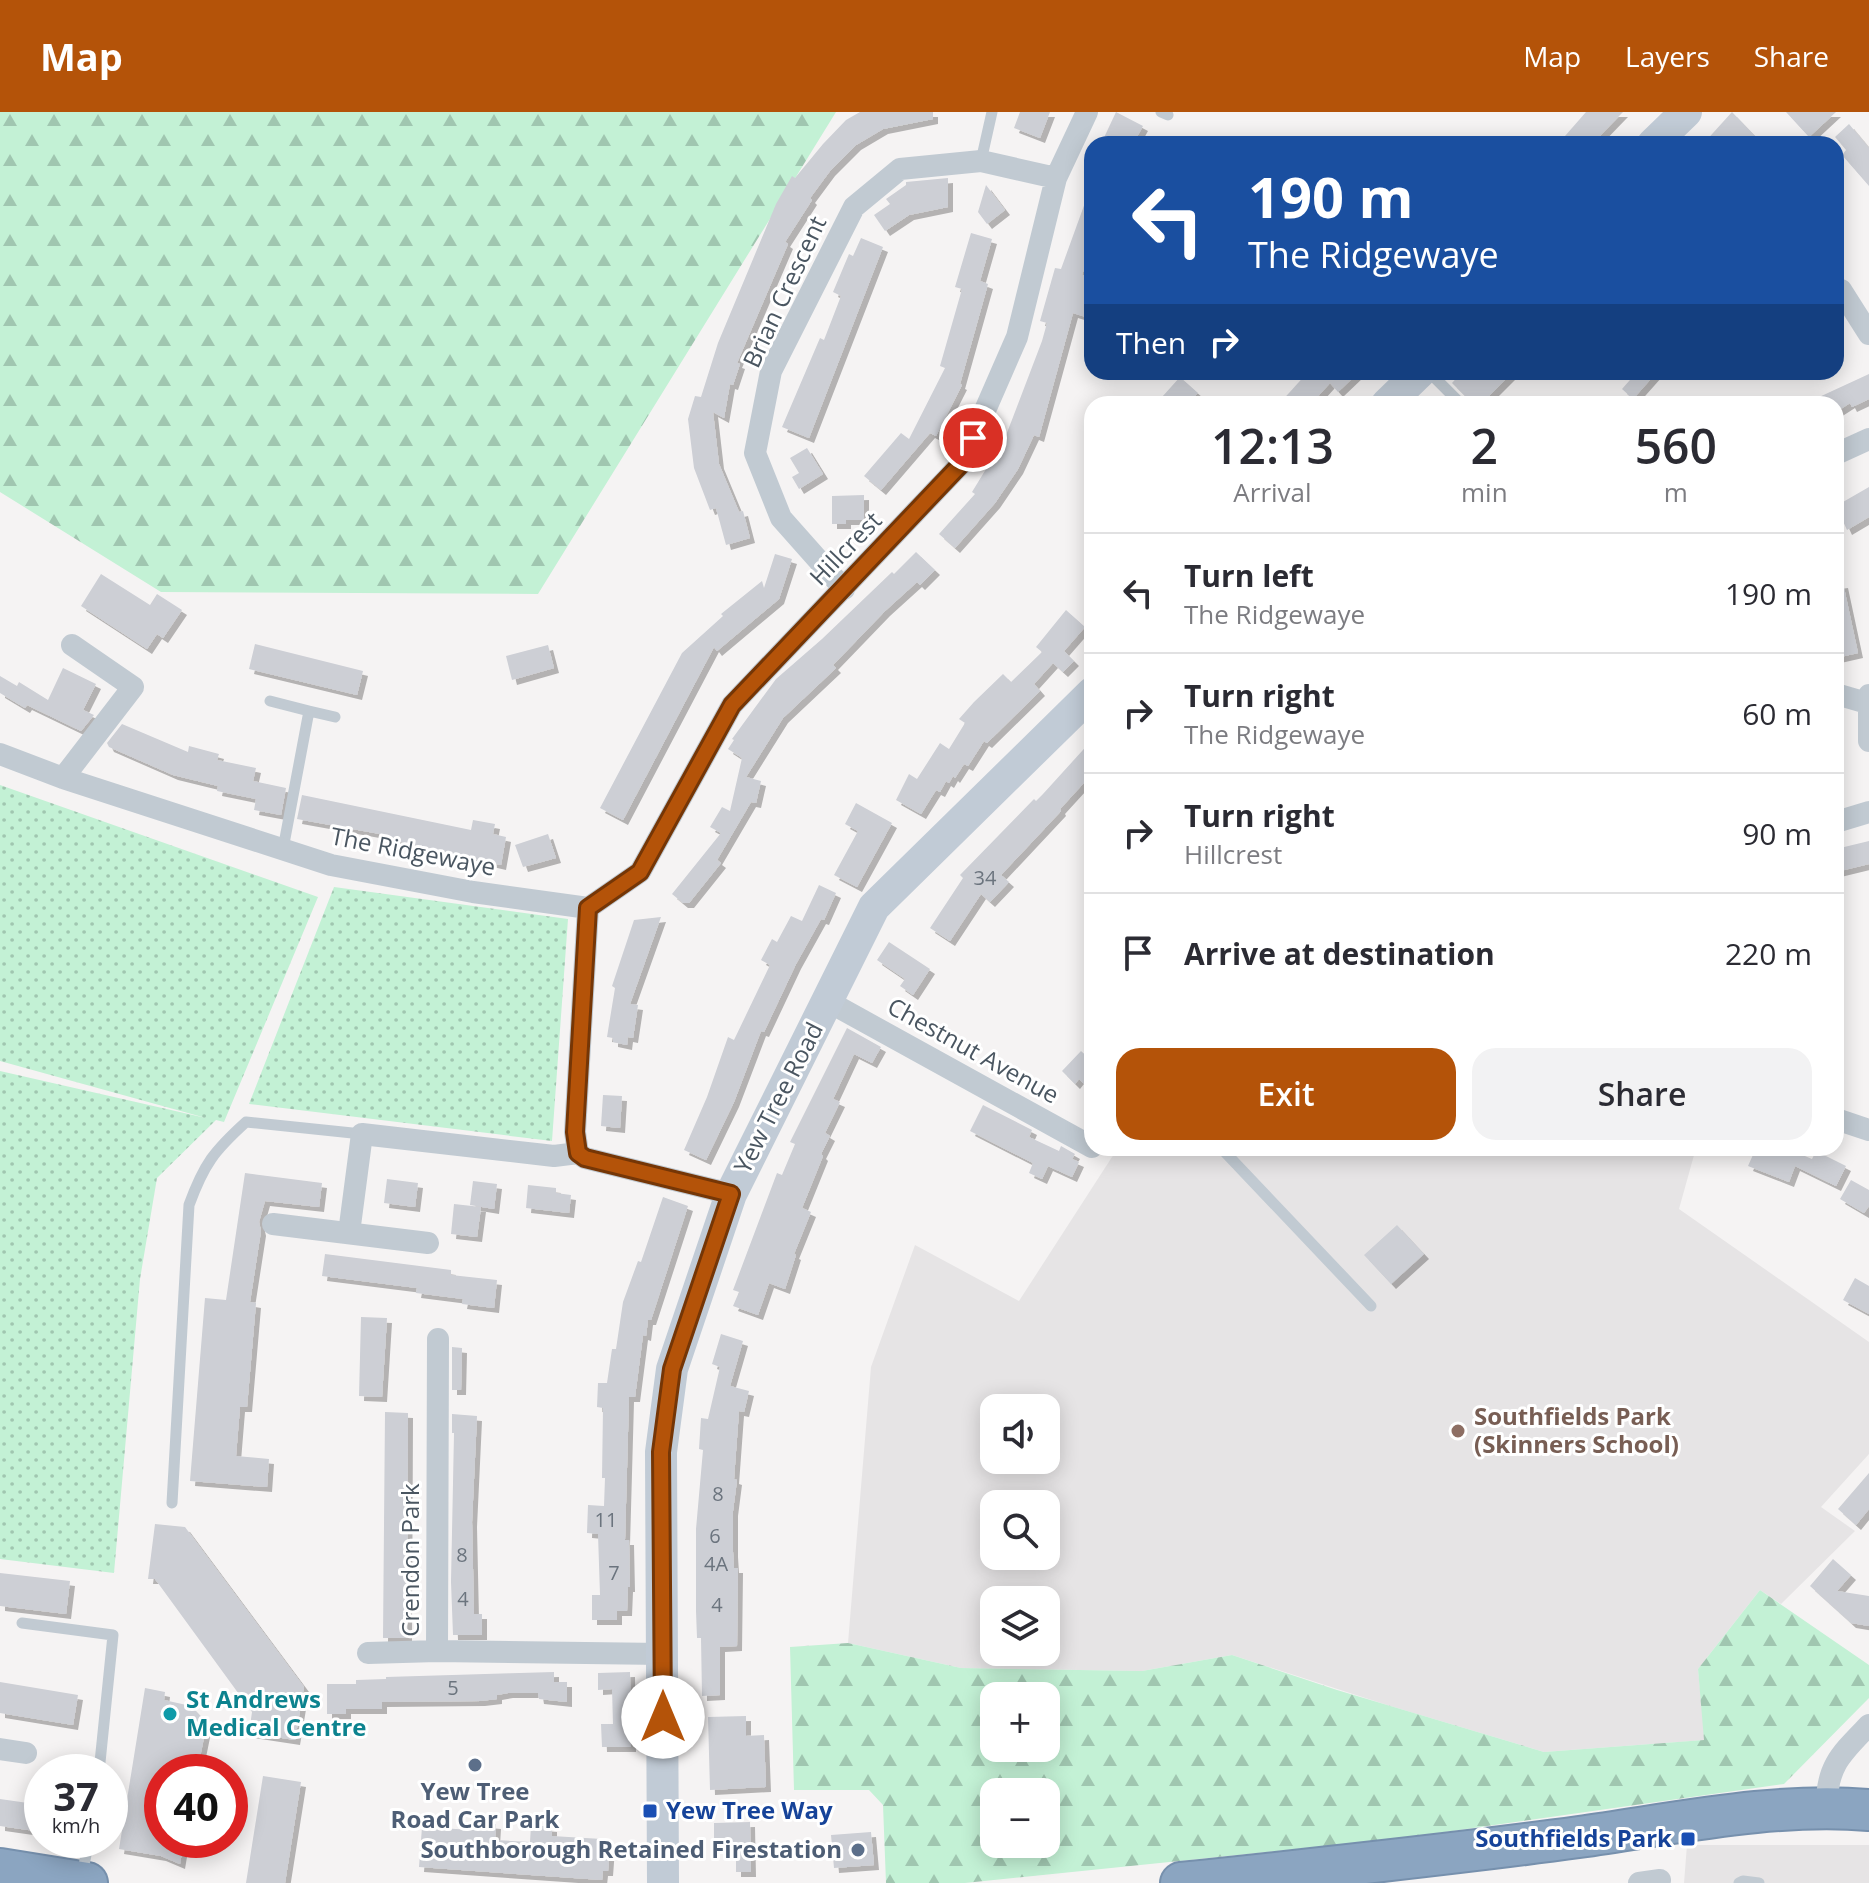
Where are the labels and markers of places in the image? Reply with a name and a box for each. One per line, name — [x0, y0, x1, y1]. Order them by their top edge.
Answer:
pin — [939, 404, 1007, 472]
place label: Southfields Park (Skinners School) — [1474, 1399, 1679, 1460]
marker: Southfields Park (Skinners School) — [1449, 1422, 1467, 1440]
place label: St Andrews Medical Centre — [186, 1682, 366, 1743]
marker: St Andrews Medical Centre — [161, 1705, 179, 1723]
marker: Yew Tree Road Car Park — [466, 1756, 484, 1774]
place label: Yew Tree Road Car Park — [391, 1774, 560, 1835]
place label: Yew Tree Way — [666, 1793, 833, 1826]
marker: Yew Tree Way — [641, 1802, 659, 1820]
place label: Southfields Park — [1475, 1821, 1672, 1854]
marker: Southfields Park — [1679, 1830, 1697, 1848]
place label: Southborough Retained Firestation — [420, 1832, 842, 1865]
marker: Southborough Retained Firestation — [849, 1841, 867, 1859]

